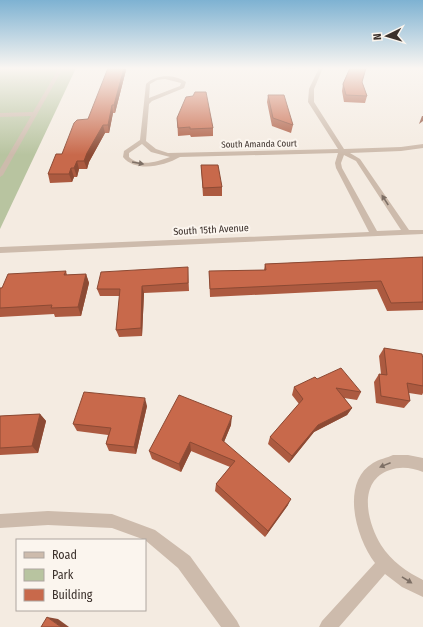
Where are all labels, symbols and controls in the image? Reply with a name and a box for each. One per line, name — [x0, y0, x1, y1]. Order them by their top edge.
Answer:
north arrow — [367, 16, 407, 56]
text: N — [371, 33, 384, 41]
street label: South Amanda Court — [221, 138, 297, 150]
one-way arrow — [131, 160, 144, 166]
one-way arrow — [381, 195, 389, 205]
street label: South 15th Avenue — [173, 222, 249, 238]
one-way arrow — [379, 462, 391, 468]
legend — [16, 539, 146, 611]
text: Road — [52, 548, 77, 562]
text: Park — [52, 568, 74, 582]
one-way arrow — [401, 577, 412, 584]
text: Building — [52, 588, 93, 602]

